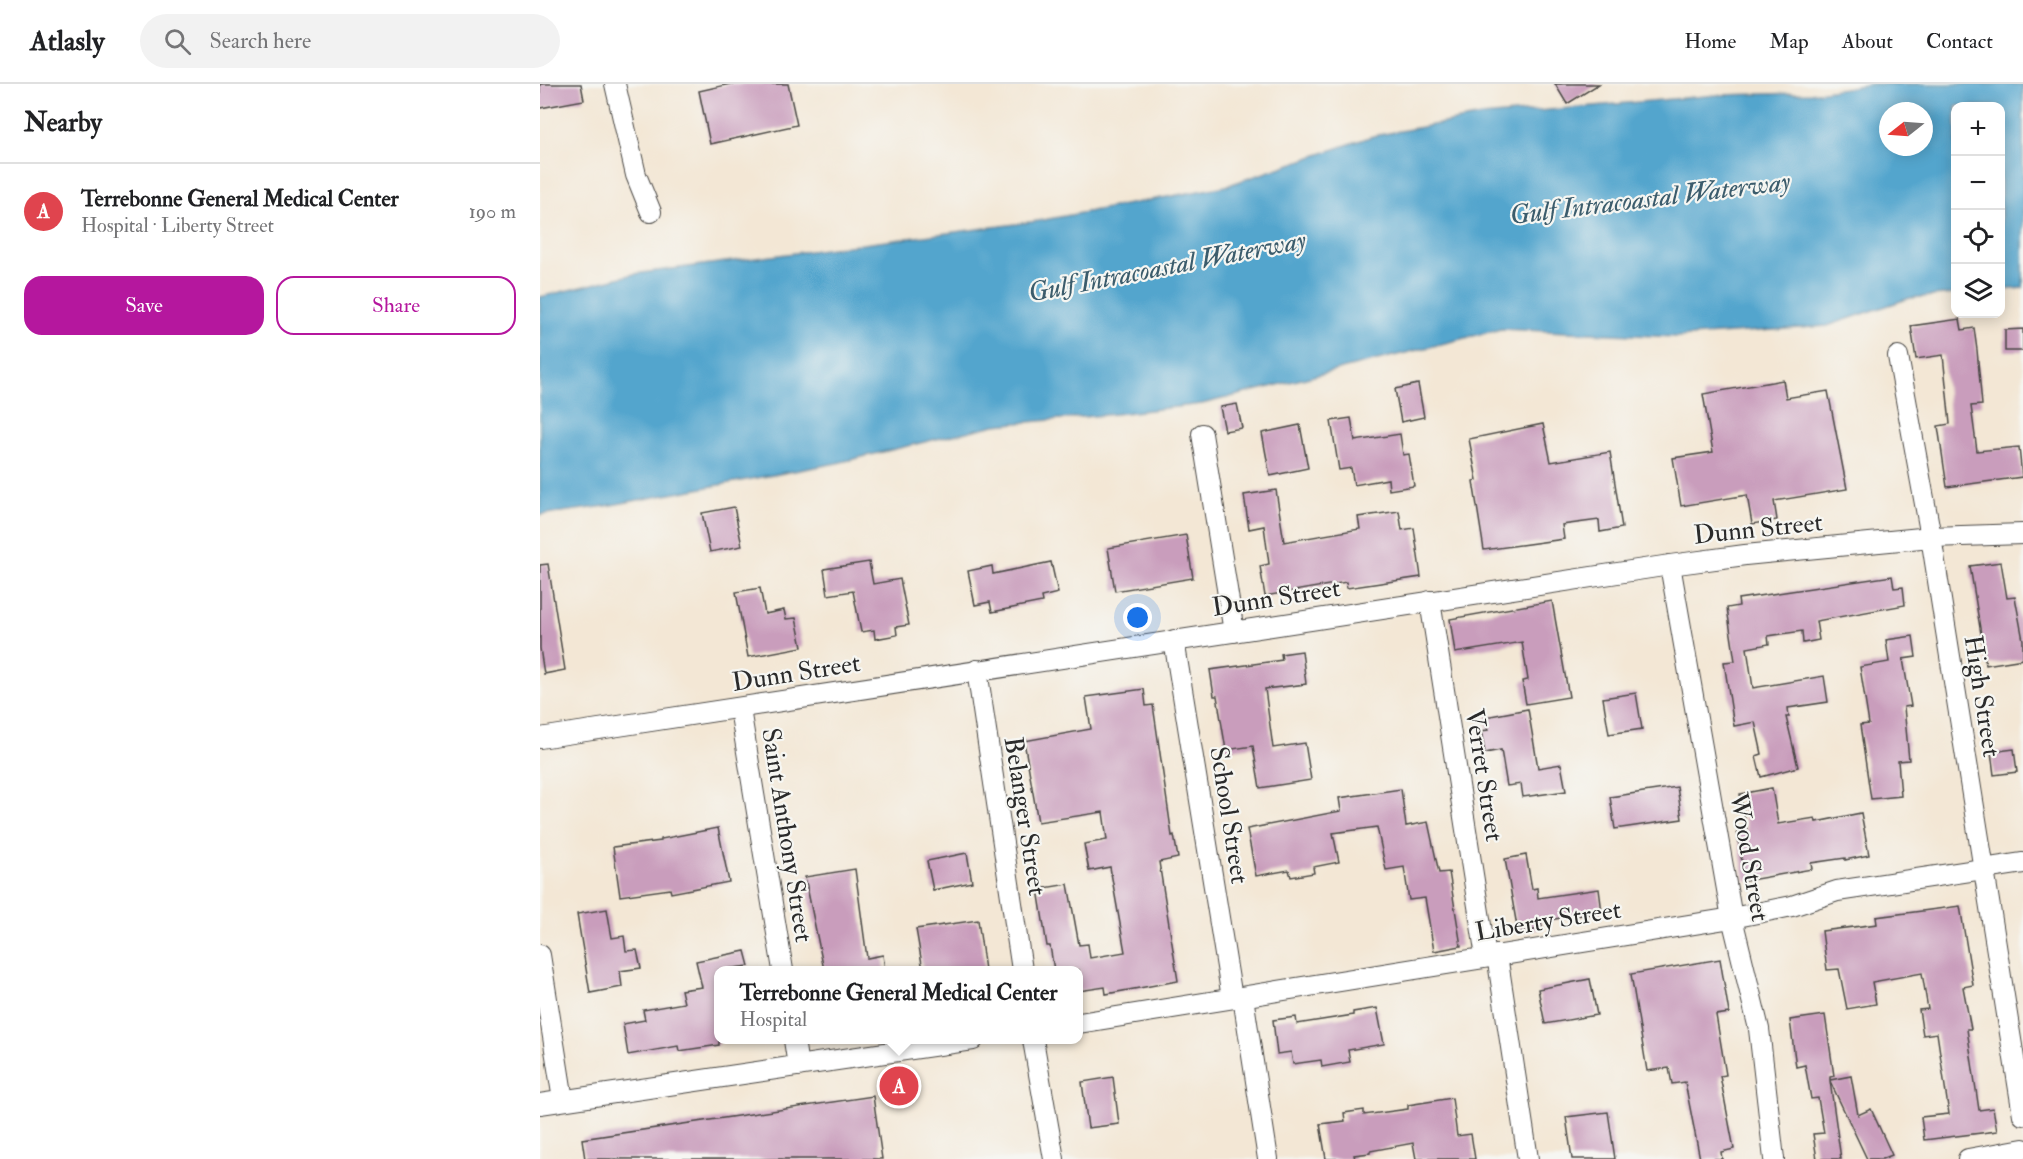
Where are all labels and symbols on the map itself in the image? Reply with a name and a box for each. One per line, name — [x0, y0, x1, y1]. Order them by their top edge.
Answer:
north arrow — [1879, 102, 1933, 156]
water label: Gulf Intracoastal Waterway — [1508, 165, 1793, 232]
water label: Gulf Intracoastal Waterway — [1025, 223, 1310, 310]
street label: Dunn Street — [1692, 506, 1824, 552]
street label: Dunn Street — [1210, 572, 1343, 624]
your location — [1123, 603, 1152, 632]
street label: High Street — [1957, 633, 2007, 759]
street label: Dunn Street — [730, 647, 863, 699]
street label: Verret Street — [1458, 707, 1510, 844]
street label: Saint Anthony Street — [754, 726, 820, 944]
street label: Belanger Street — [997, 735, 1053, 898]
street label: School Street — [1202, 744, 1256, 886]
street label: Wood Street — [1722, 789, 1776, 924]
street label: Liberty Street — [1473, 894, 1623, 948]
pin: A — [880, 1064, 918, 1108]

